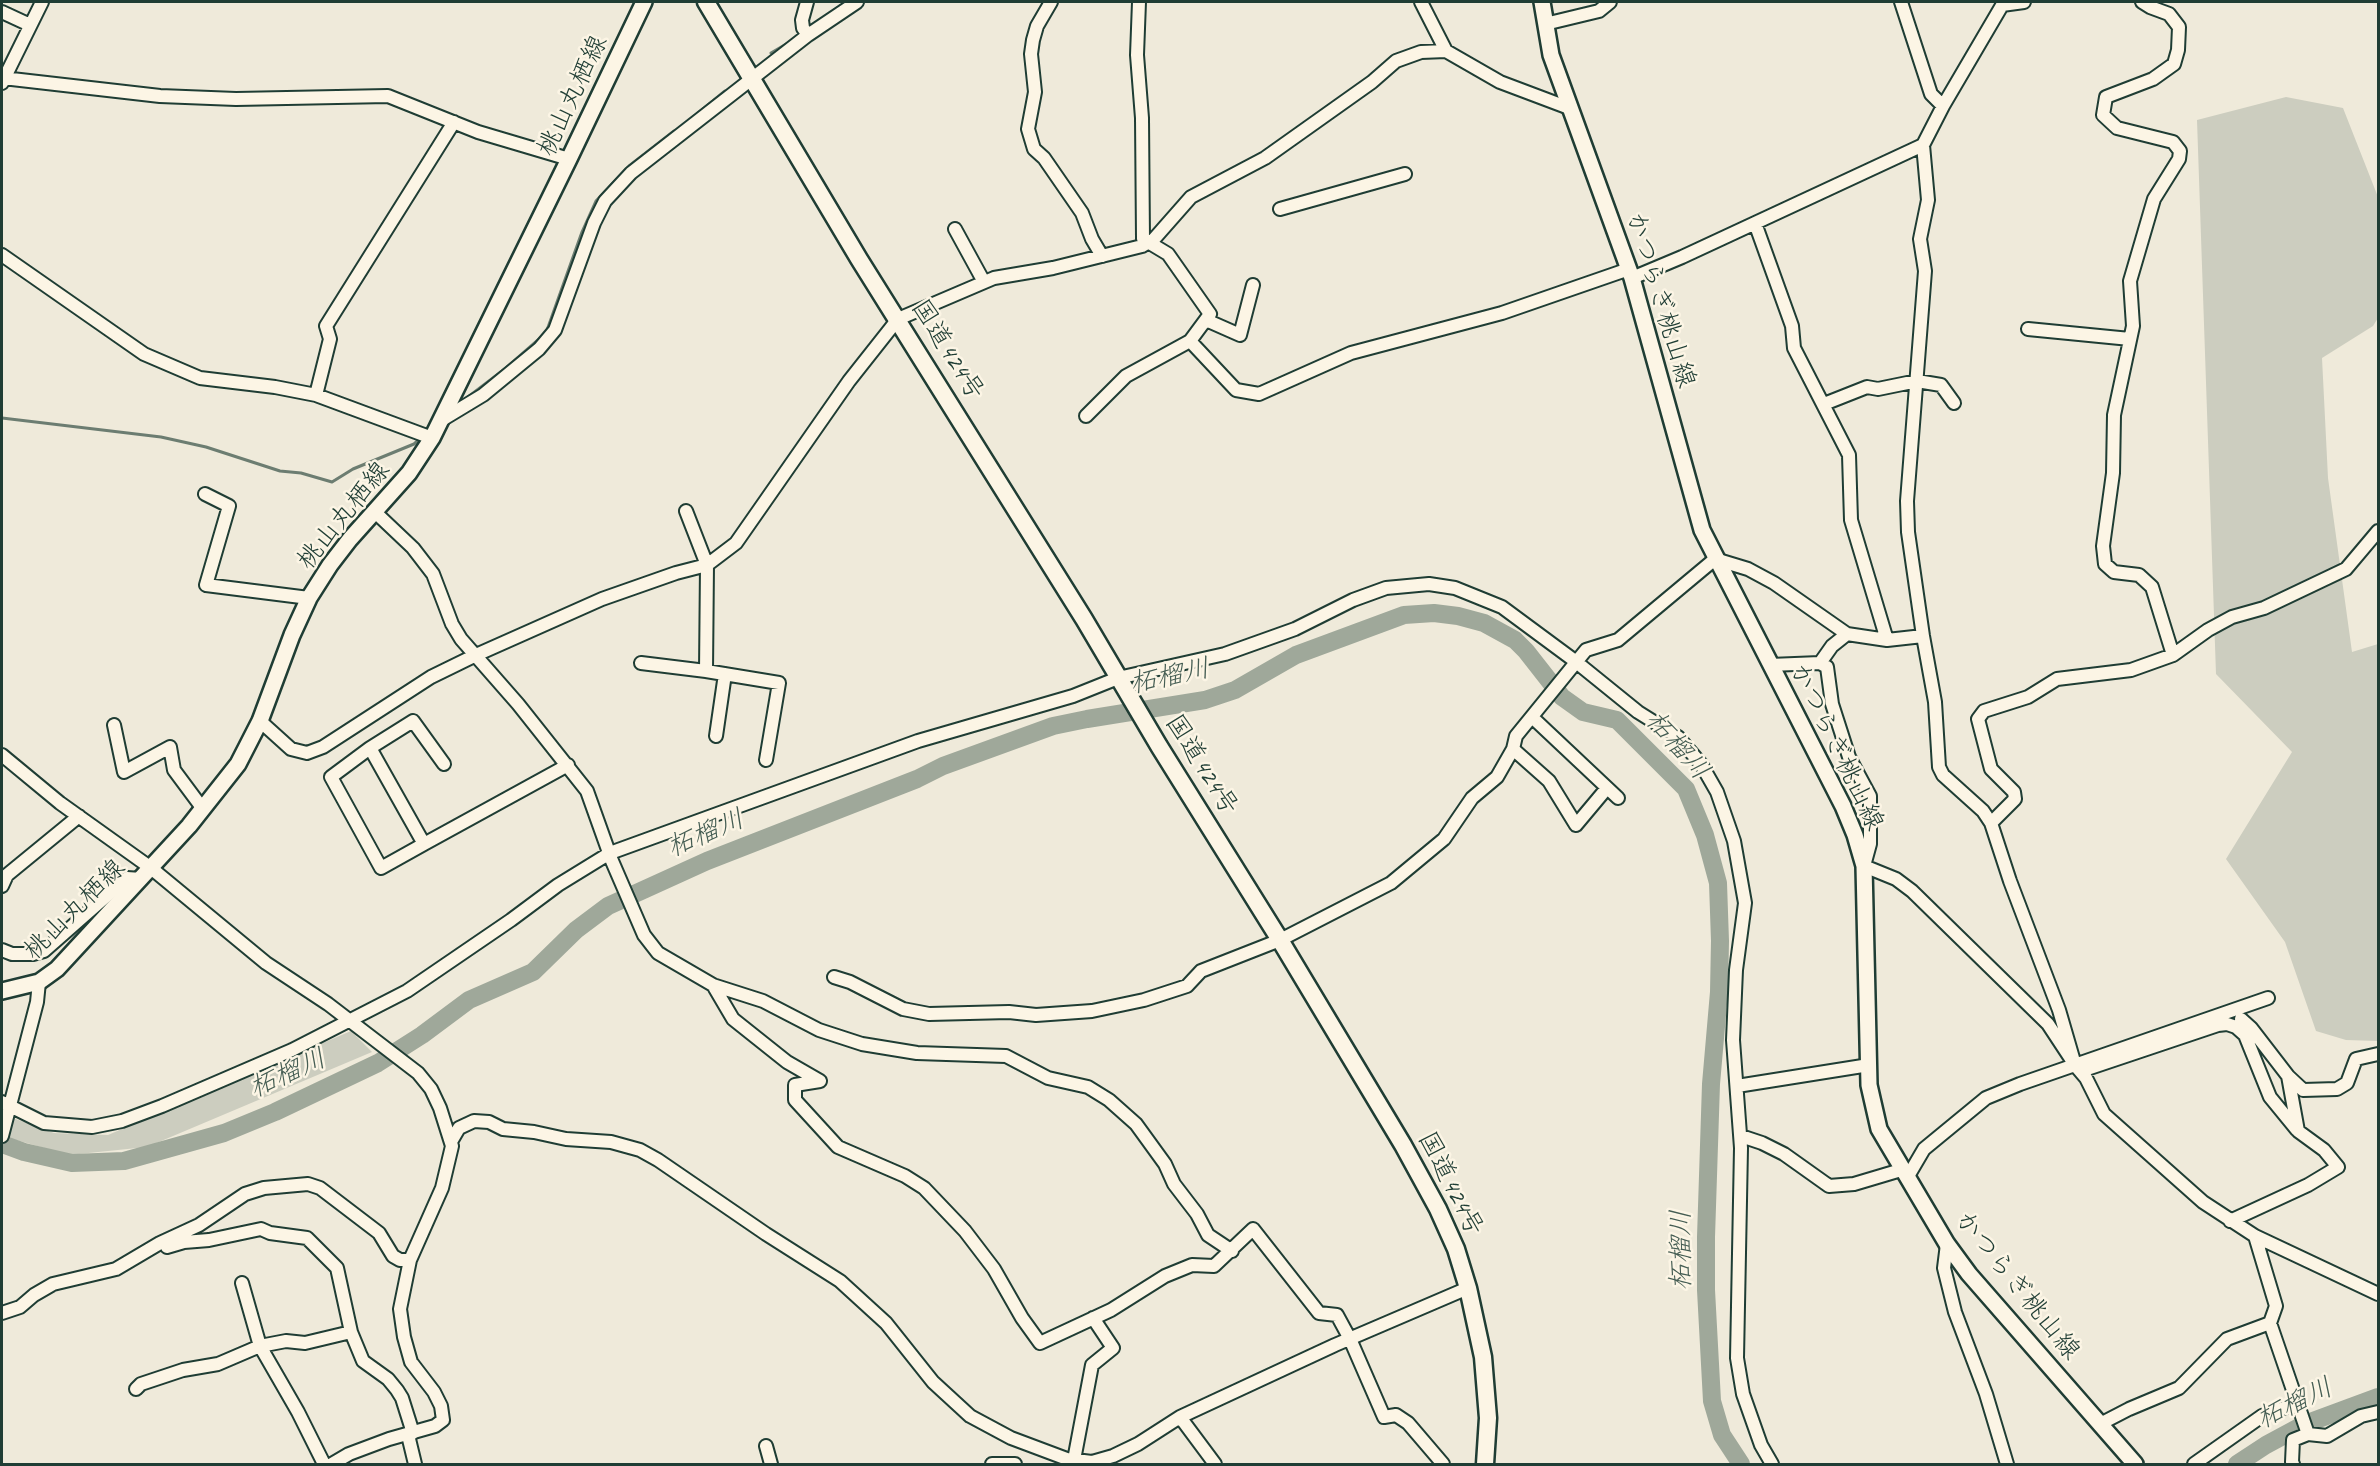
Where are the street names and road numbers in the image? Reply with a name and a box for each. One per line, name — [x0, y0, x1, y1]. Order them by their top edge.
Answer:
street label: 桃山丸栖線 — [531, 30, 615, 162]
street label: かつらぎ桃山線 — [1618, 208, 1702, 392]
street label: 国道424号 — [904, 294, 990, 406]
street label: 桃山丸栖線 — [291, 456, 397, 576]
street label: かつらぎ桃山線 — [1782, 658, 1890, 836]
street label: 国道424号 — [1158, 709, 1244, 821]
street label: 桃山丸栖線 — [18, 853, 132, 967]
street label: 国道424号 — [1410, 1127, 1490, 1241]
street label: かつらぎ桃山線 — [1948, 1205, 2086, 1367]

